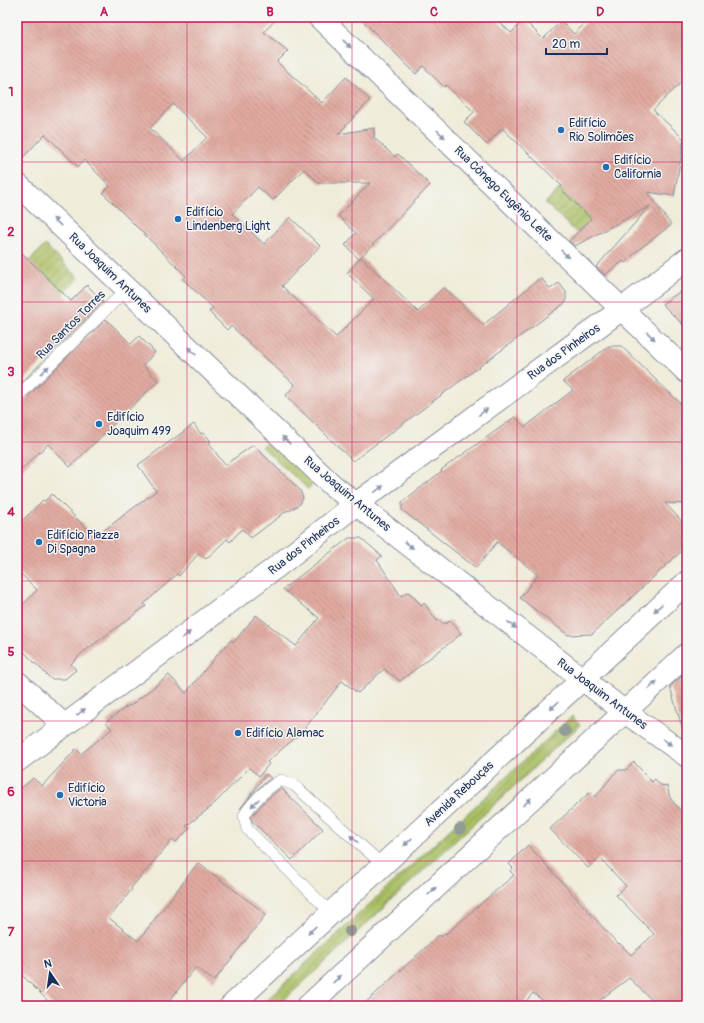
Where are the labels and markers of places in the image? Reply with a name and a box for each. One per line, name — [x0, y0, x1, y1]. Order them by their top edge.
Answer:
place label: Edifício Rio Solimões — [569, 116, 634, 145]
marker: Edifício Rio Solimões — [556, 125, 566, 135]
place label: Edifício California — [614, 153, 662, 182]
marker: Edifício California — [601, 162, 611, 172]
place label: Edifício Lindenberg Light — [186, 205, 270, 234]
marker: Edifício Lindenberg Light — [173, 214, 183, 224]
place label: Edifício Joaquim 499 — [107, 410, 171, 439]
marker: Edifício Joaquim 499 — [94, 419, 104, 429]
place label: Edifício Piazza Di Spagna — [47, 528, 120, 557]
marker: Edifício Piazza Di Spagna — [34, 537, 44, 547]
place label: Edifício Alamac — [246, 726, 324, 741]
marker: Edifício Alamac — [233, 728, 243, 738]
place label: Edifício Victoria — [68, 781, 107, 810]
marker: Edifício Victoria — [55, 790, 65, 800]

